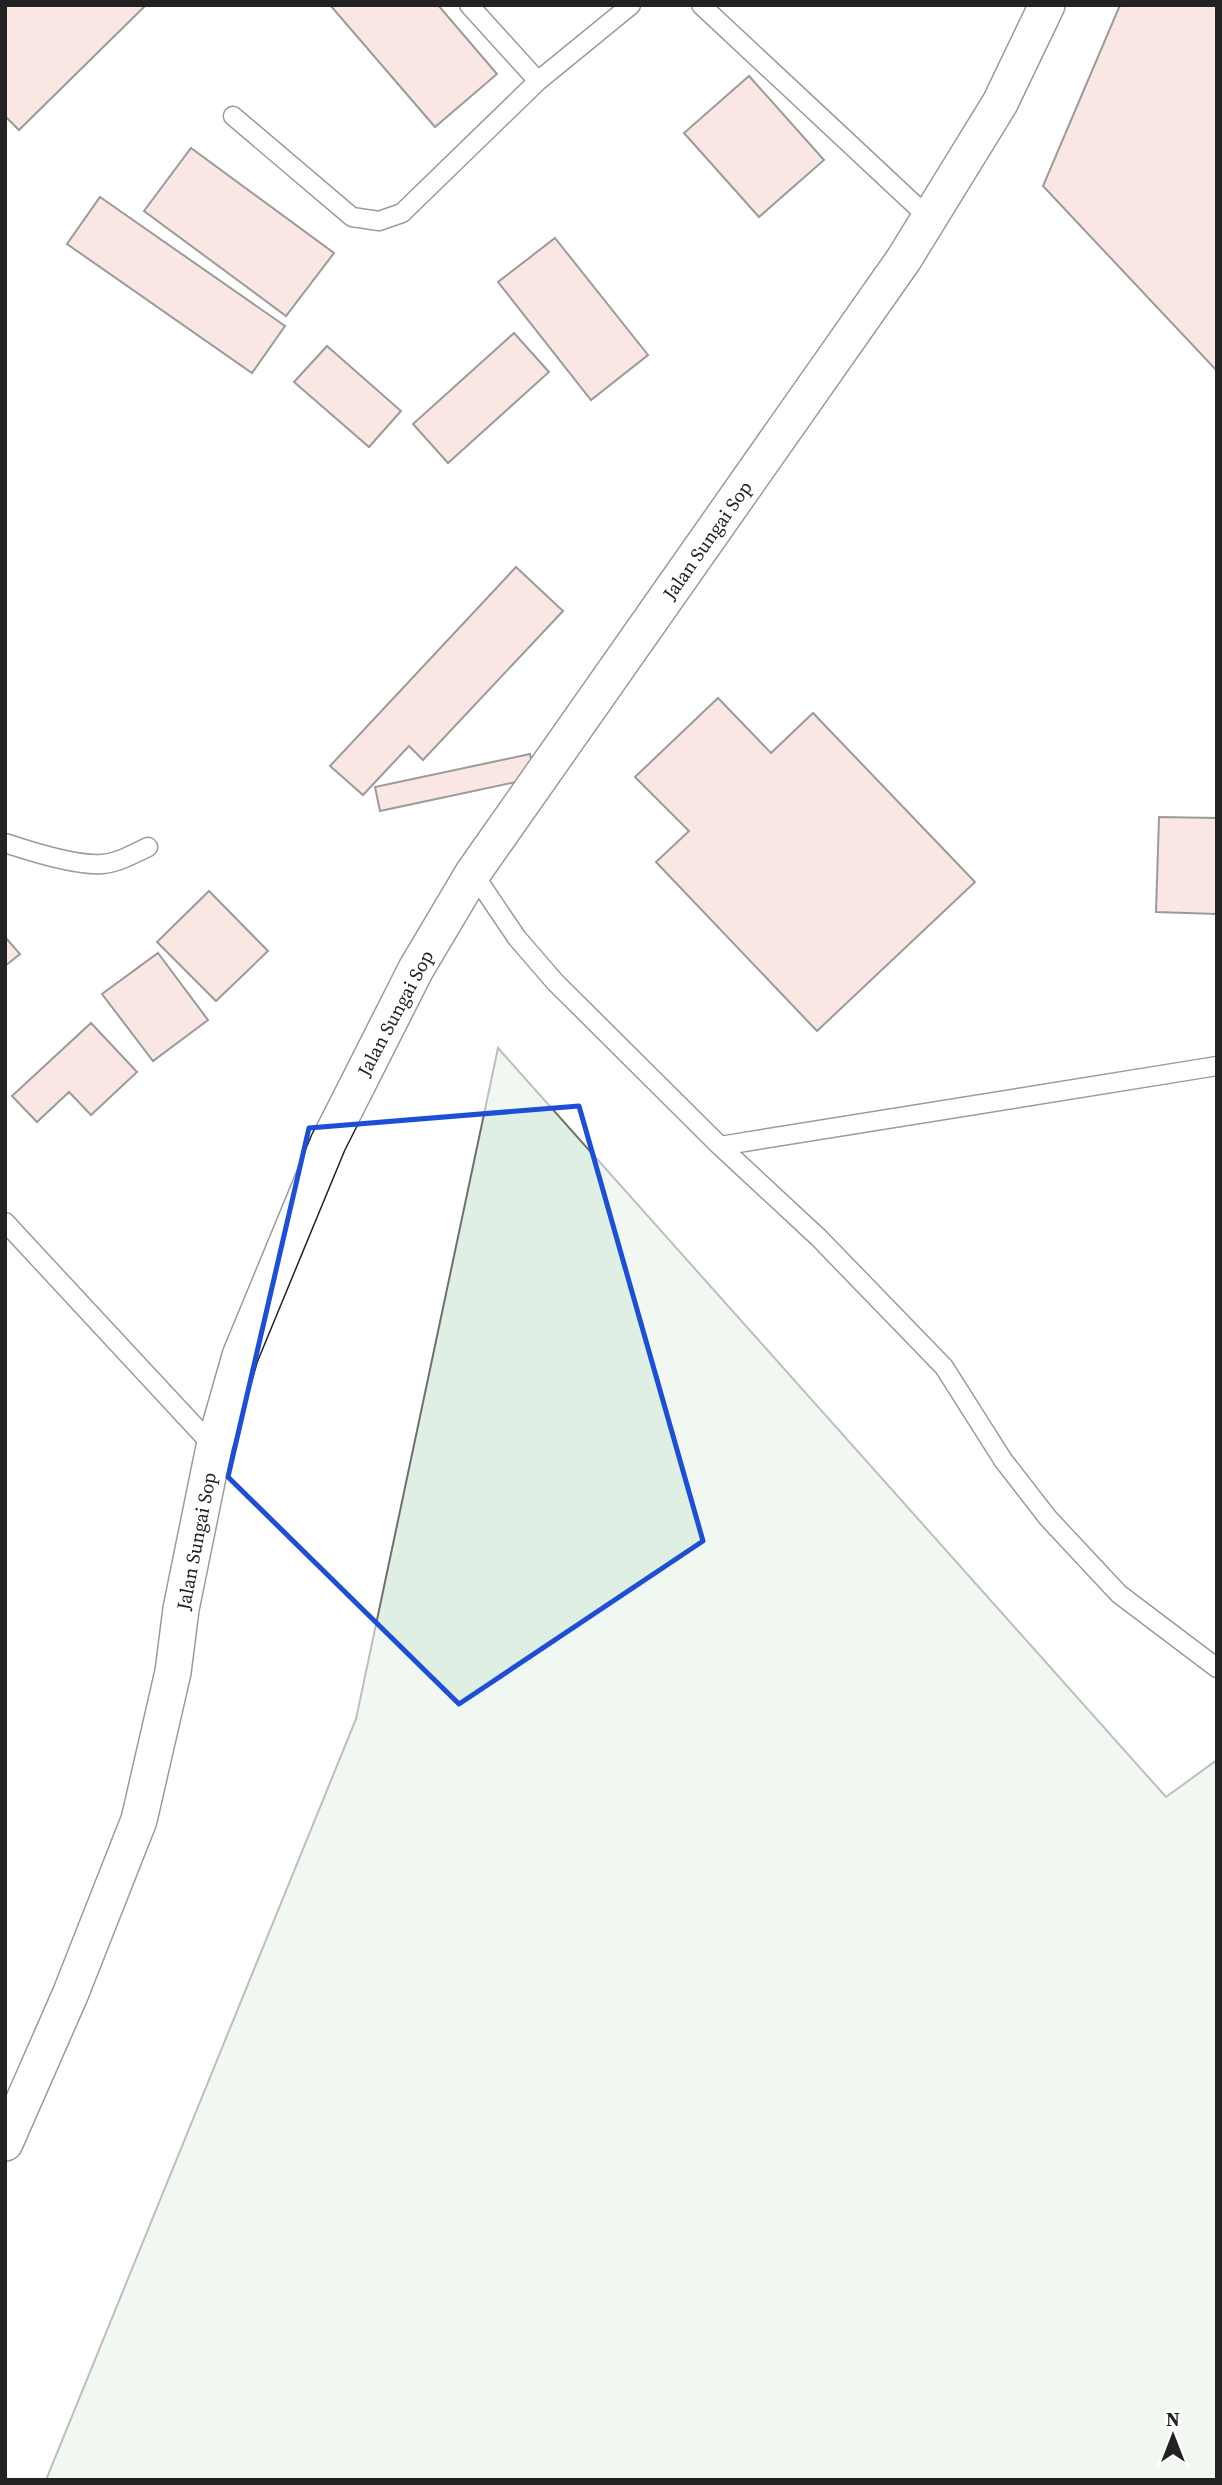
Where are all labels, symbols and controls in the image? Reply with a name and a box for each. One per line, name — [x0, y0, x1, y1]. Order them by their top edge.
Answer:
street label: Jalan Sungai Sop — [656, 475, 758, 605]
street label: Jalan Sungai Sop — [350, 945, 439, 1082]
street label: Jalan Sungai Sop — [170, 1470, 222, 1613]
north arrow — [1138, 2401, 1208, 2471]
text: N — [1166, 2406, 1180, 2432]

